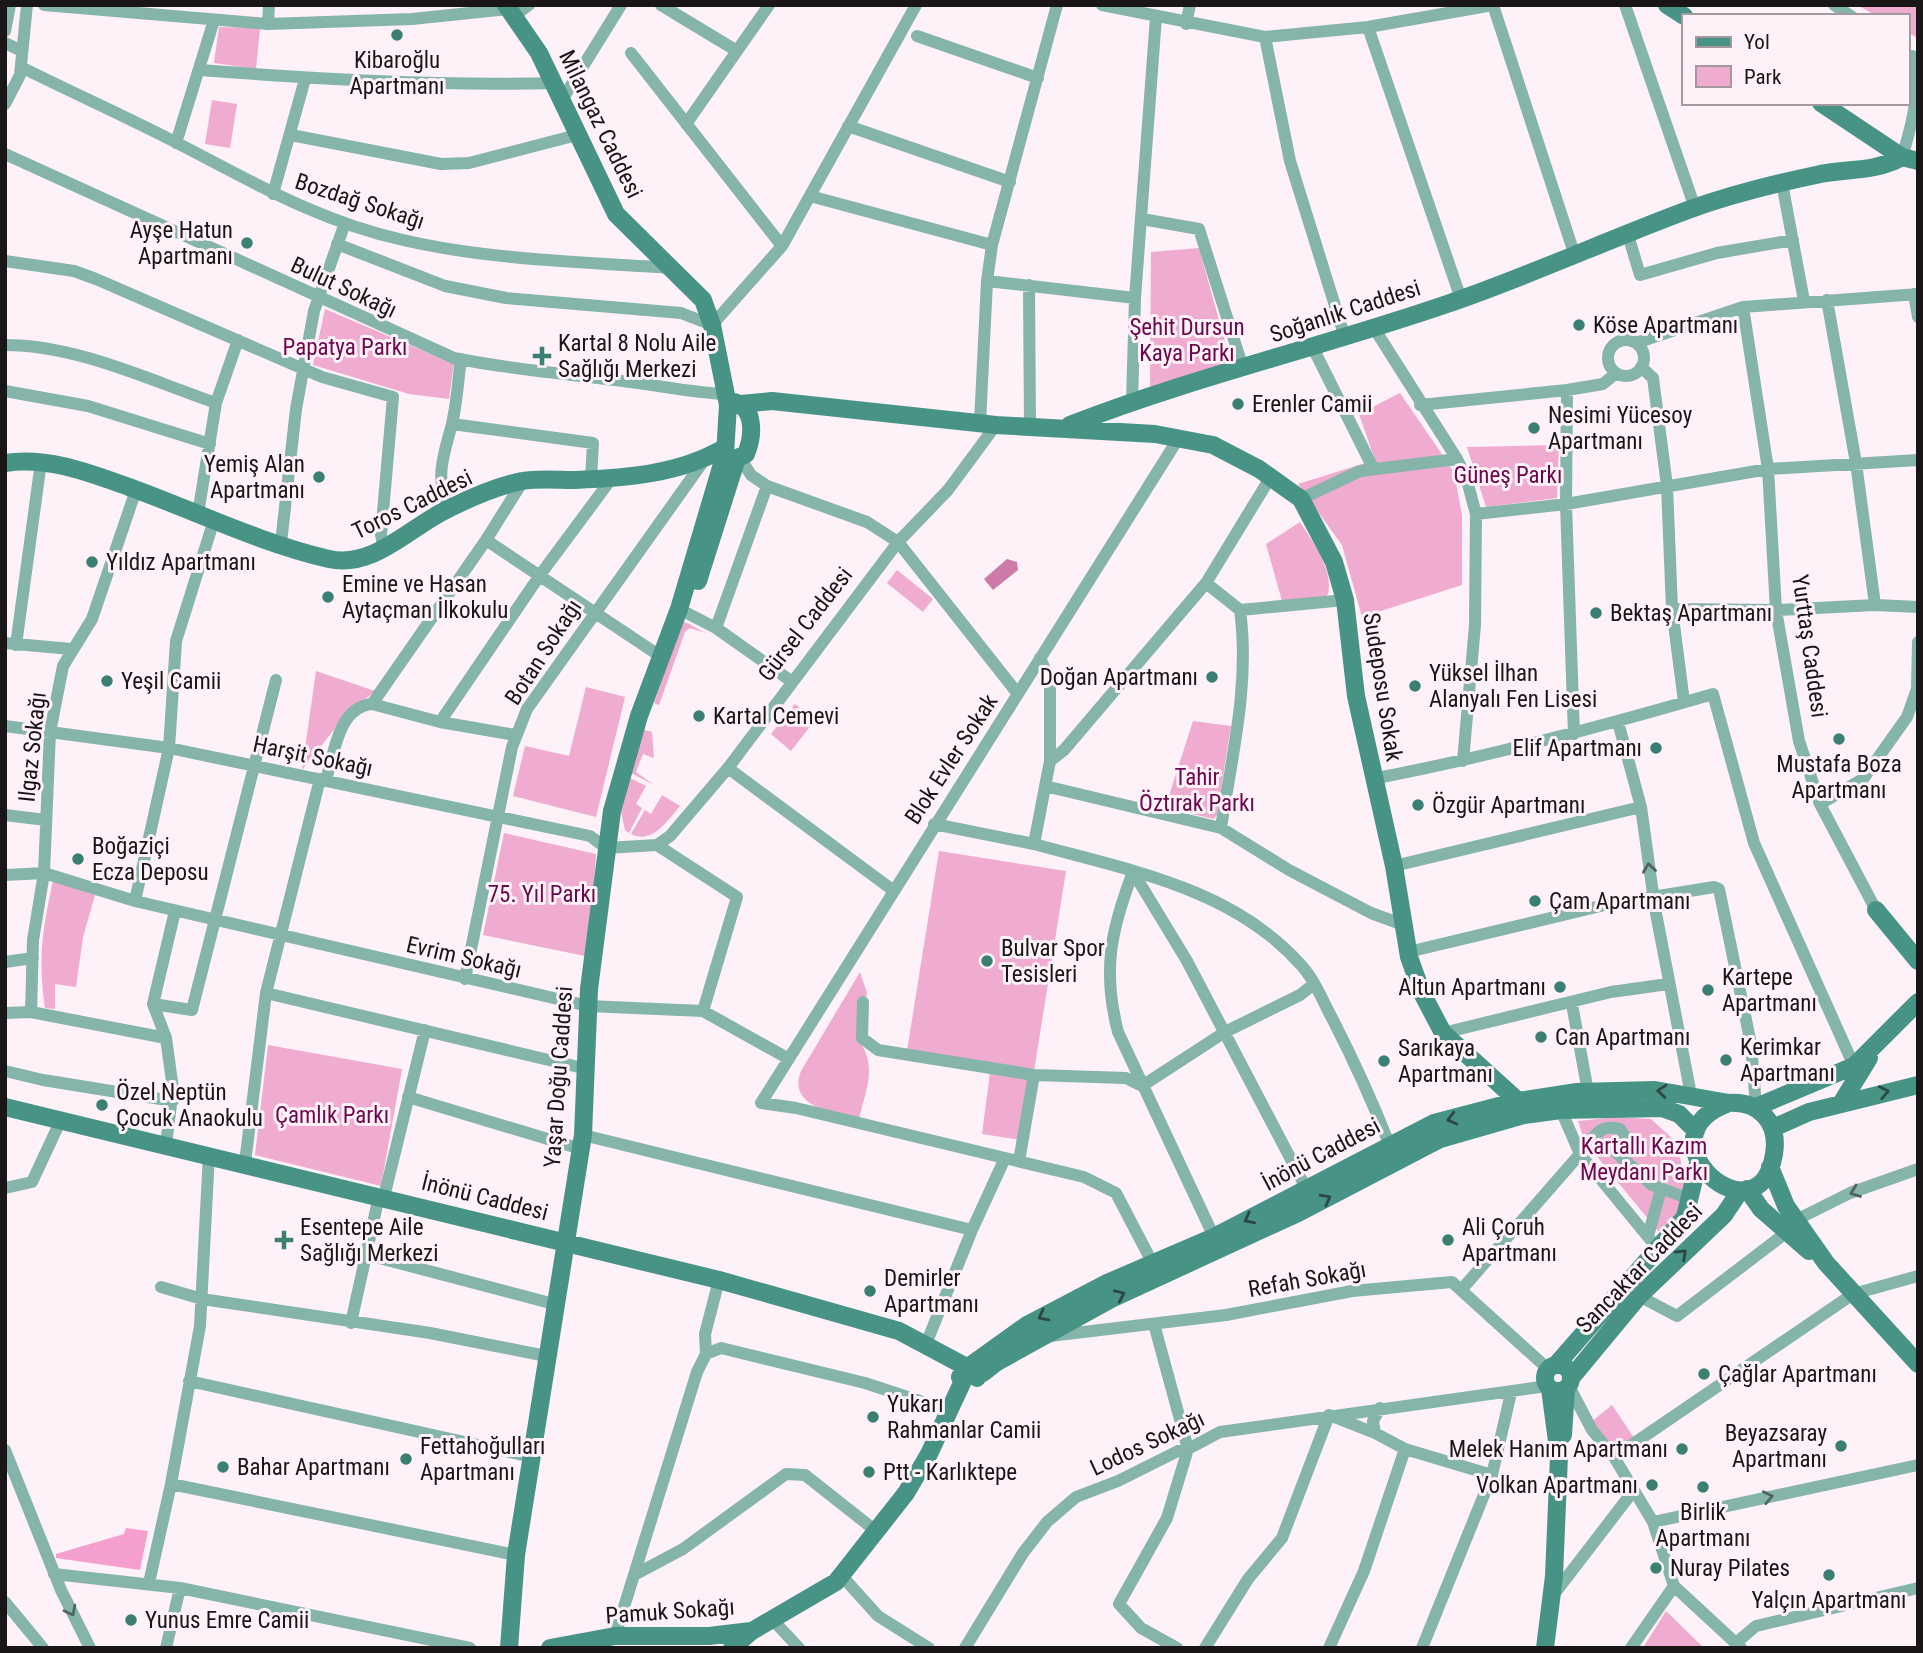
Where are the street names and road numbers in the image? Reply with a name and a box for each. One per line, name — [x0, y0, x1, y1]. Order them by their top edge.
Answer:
street label: Milangaz Caddesi — [553, 46, 648, 203]
street label: Bozdağ Sokağı — [292, 168, 428, 235]
street label: Bulut Sokağı — [287, 251, 401, 324]
street label: Soğanlık Caddesi — [1266, 274, 1424, 349]
street label: Toros Caddesi — [348, 464, 477, 545]
street label: Gürsel Caddesi — [753, 562, 858, 687]
street label: Yurttaş Caddesi — [1786, 573, 1833, 719]
street label: Botan Sokağı — [499, 595, 587, 710]
street label: Sudeposu Sokak — [1357, 611, 1408, 764]
street label: Blok Evler Sokak — [899, 689, 1004, 829]
street label: Ilgaz Sokağı — [13, 691, 52, 803]
street label: Harşit Sokağı — [251, 731, 375, 782]
street label: Evrim Sokağı — [404, 931, 524, 984]
street label: Yaşar Doğu Caddesi — [539, 985, 578, 1169]
street label: İnönü Caddesi — [1258, 1112, 1385, 1197]
street label: İnönü Caddesi — [419, 1169, 551, 1226]
street label: Sancaktar Caddesi — [1571, 1198, 1708, 1339]
street label: Refah Sokağı — [1246, 1256, 1368, 1303]
street label: Lodos Sokağı — [1086, 1405, 1209, 1482]
street label: Pamuk Sokağı — [605, 1594, 735, 1629]

